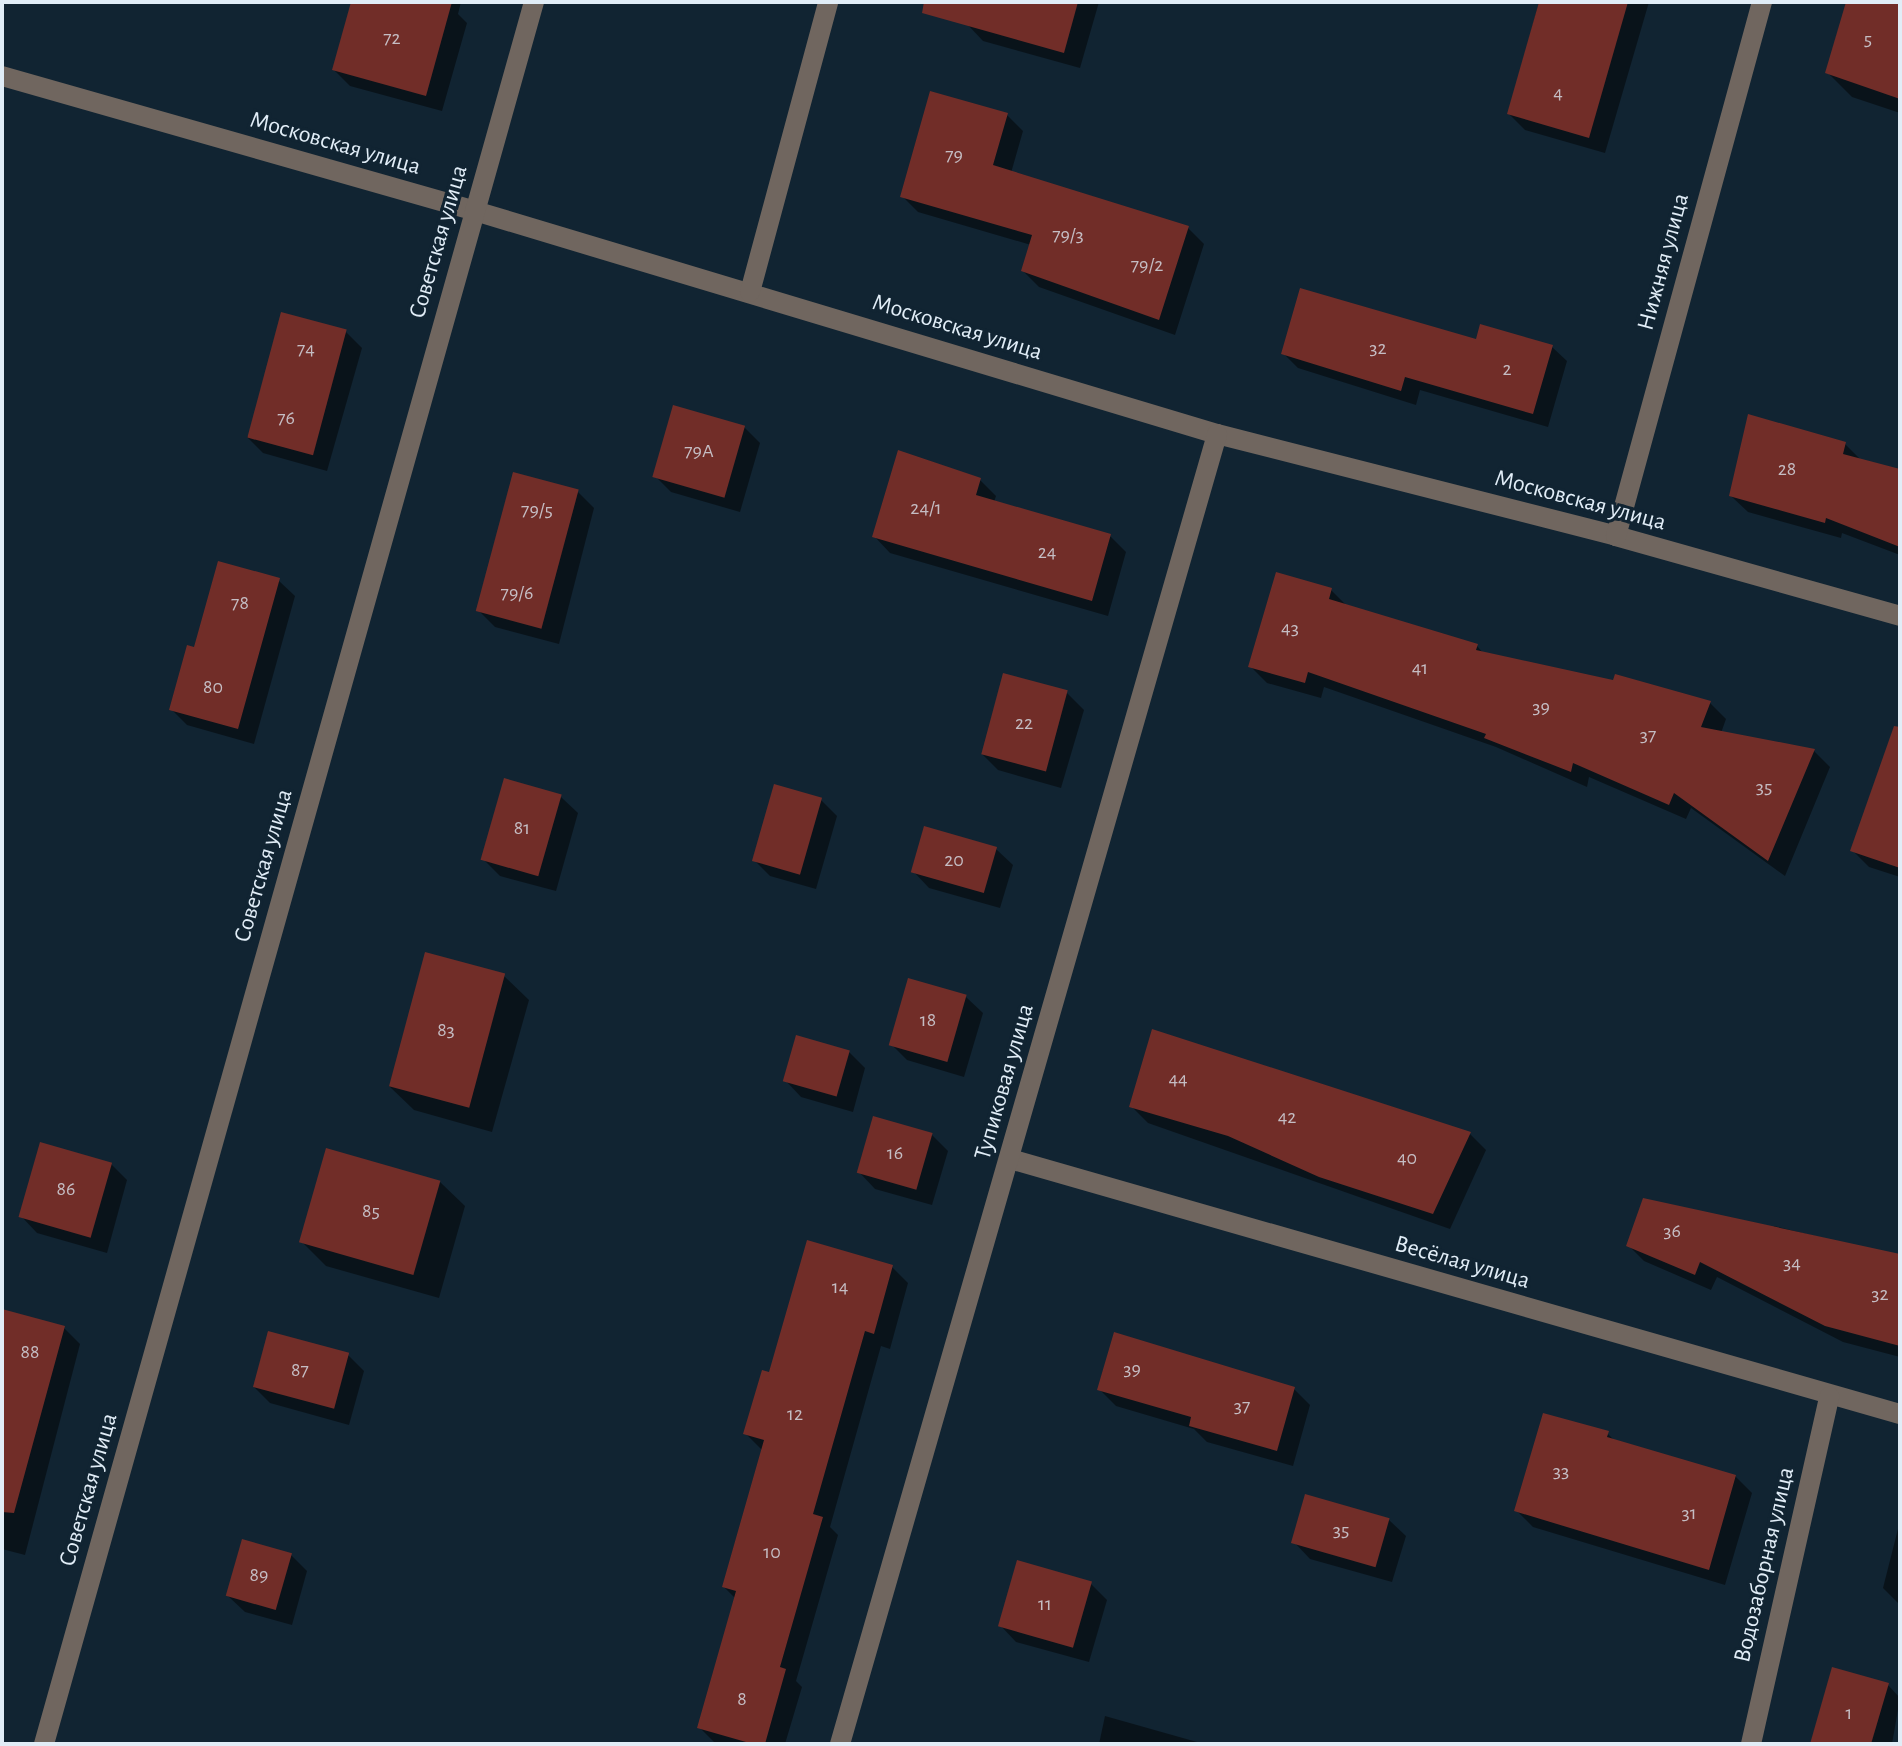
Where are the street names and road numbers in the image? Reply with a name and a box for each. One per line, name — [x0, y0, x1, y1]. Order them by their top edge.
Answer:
street label: Московская улица — [246, 106, 424, 182]
street label: Советская улица — [403, 162, 475, 322]
street label: Нижняя улица — [1632, 190, 1696, 334]
street label: Московская улица — [868, 288, 1046, 368]
street label: Московская улица — [1491, 464, 1669, 538]
street label: Советская улица — [228, 786, 300, 946]
street label: Тупиковая улица — [969, 1001, 1041, 1163]
street label: Весёлая улица — [1391, 1230, 1533, 1296]
street label: Советская улица — [53, 1410, 125, 1570]
street label: Водозаборная улица — [1728, 1464, 1802, 1666]

